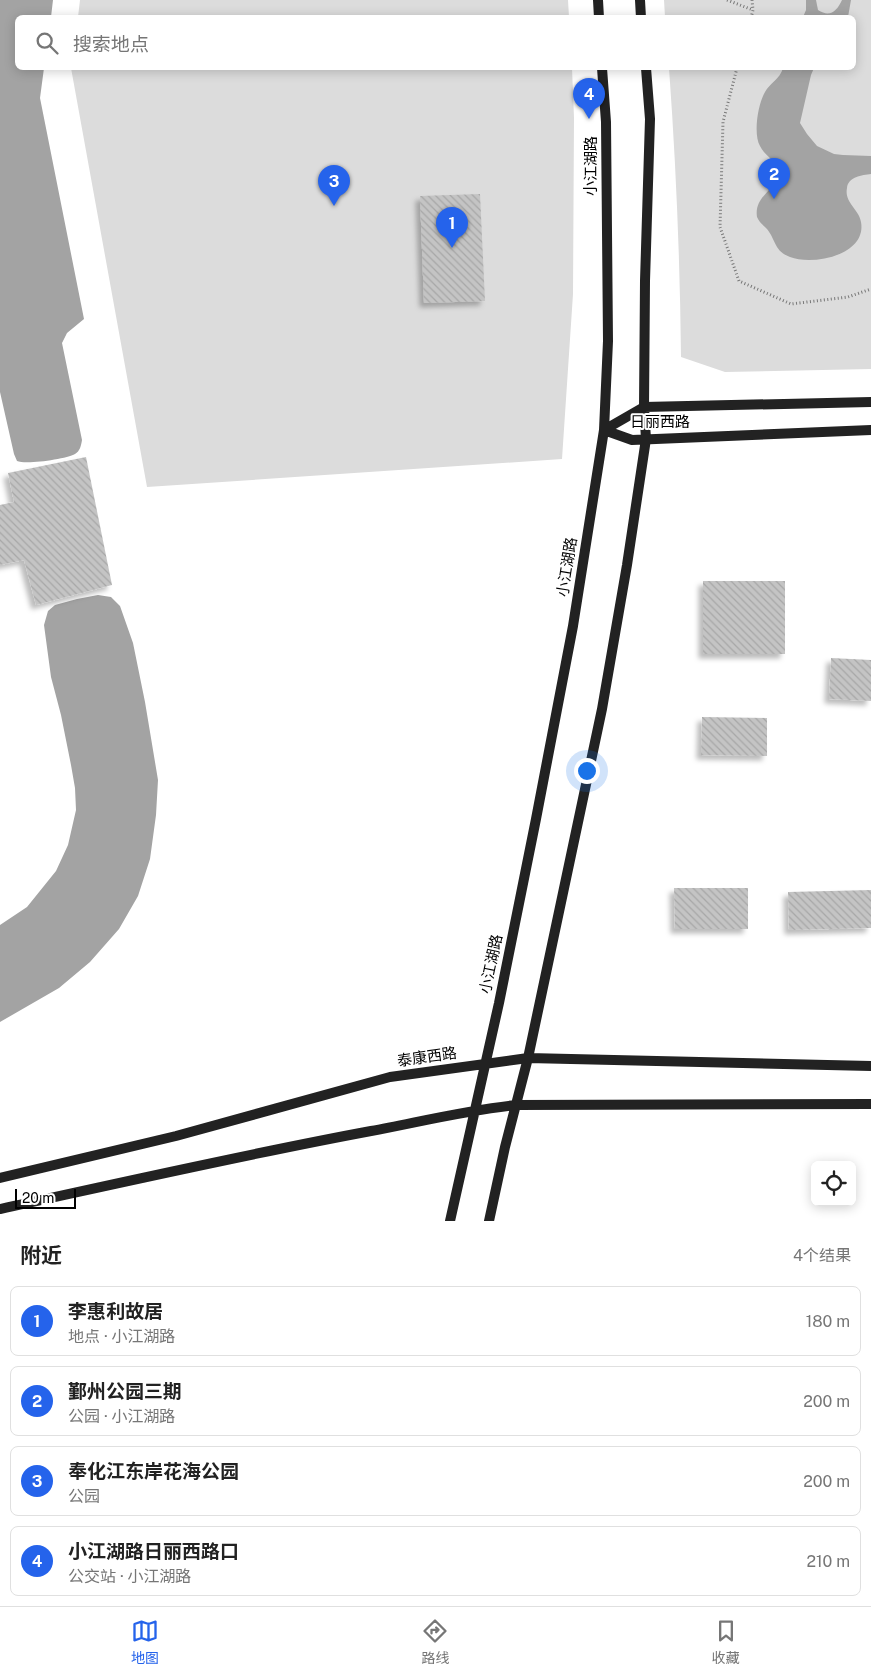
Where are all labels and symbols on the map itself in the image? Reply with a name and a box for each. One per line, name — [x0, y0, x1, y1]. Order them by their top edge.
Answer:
pin: 4 — [573, 78, 605, 119]
street label: 小江湖路 — [582, 136, 599, 196]
pin: 2 — [758, 158, 790, 199]
pin: 3 — [318, 165, 350, 206]
pin: 1 — [436, 207, 468, 248]
street label: 日丽西路 — [630, 413, 690, 430]
street label: 小江湖路 — [553, 536, 580, 598]
your location — [574, 758, 600, 784]
street label: 小江湖路 — [476, 933, 505, 995]
street label: 泰康西路 — [396, 1044, 458, 1069]
scale bar — [15, 1186, 76, 1209]

